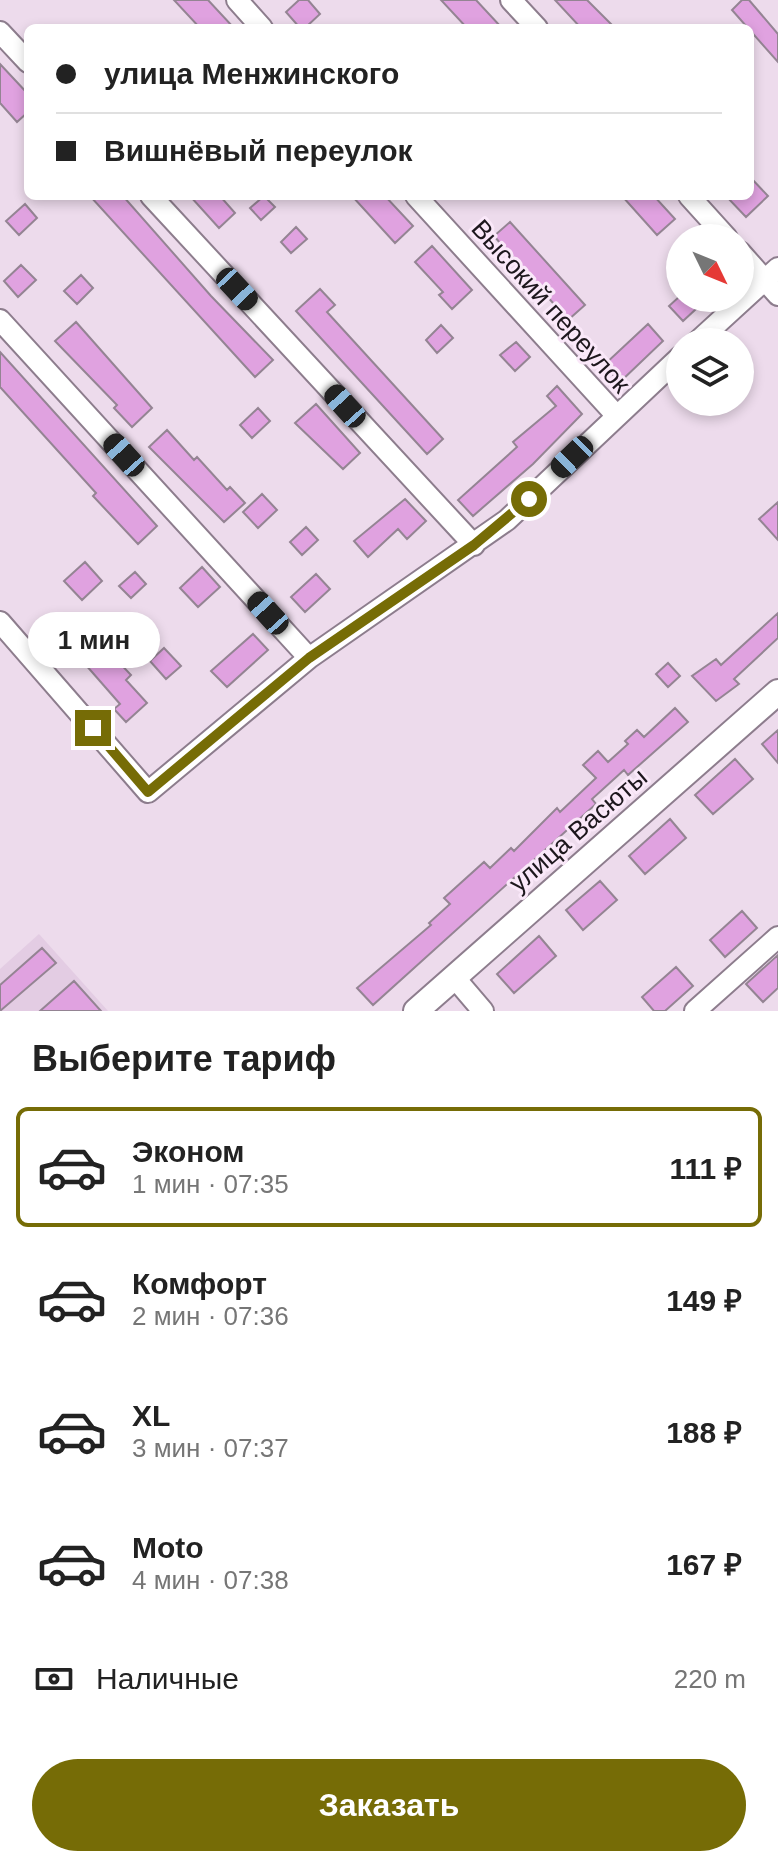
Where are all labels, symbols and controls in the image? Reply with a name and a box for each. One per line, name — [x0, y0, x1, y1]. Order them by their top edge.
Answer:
text: улица Менжинского — [104, 57, 399, 90]
text: Вишнёвый переулок — [104, 134, 412, 167]
street label: Высокий переулок — [465, 213, 637, 399]
north arrow — [666, 224, 754, 312]
map controls — [666, 224, 754, 416]
car — [212, 263, 262, 315]
button: layers — [666, 328, 754, 416]
car — [320, 380, 370, 432]
car — [99, 429, 149, 481]
car — [546, 432, 598, 482]
route start — [511, 481, 547, 517]
car — [243, 587, 293, 639]
callout: 1 мин — [27, 612, 159, 668]
text: 1 мин — [58, 625, 130, 655]
route end — [75, 710, 111, 746]
street label: улица Васюты — [503, 762, 653, 898]
text: Выберите тариф — [32, 1038, 336, 1079]
icon: car — [36, 1131, 108, 1203]
text: Эконом — [132, 1135, 245, 1168]
text: 111 ₽ — [669, 1152, 742, 1185]
text: 1 мин · 07:35 — [132, 1169, 289, 1199]
icon: car — [36, 1263, 108, 1335]
text: Комфорт — [132, 1267, 267, 1300]
text: 149 ₽ — [666, 1284, 742, 1317]
text: 2 мин · 07:36 — [132, 1301, 289, 1331]
icon: car — [36, 1395, 108, 1467]
text: XL — [132, 1399, 170, 1432]
text: 188 ₽ — [666, 1416, 742, 1449]
text: 3 мин · 07:37 — [132, 1433, 289, 1463]
icon: car — [36, 1527, 108, 1599]
text: Moto — [132, 1531, 204, 1564]
text: 167 ₽ — [666, 1548, 742, 1581]
text: 4 мин · 07:38 — [132, 1565, 289, 1595]
icon: cash — [32, 1657, 76, 1701]
text: Наличные — [96, 1662, 239, 1695]
text: 220 m — [674, 1664, 746, 1694]
button: Заказать — [32, 1759, 746, 1851]

